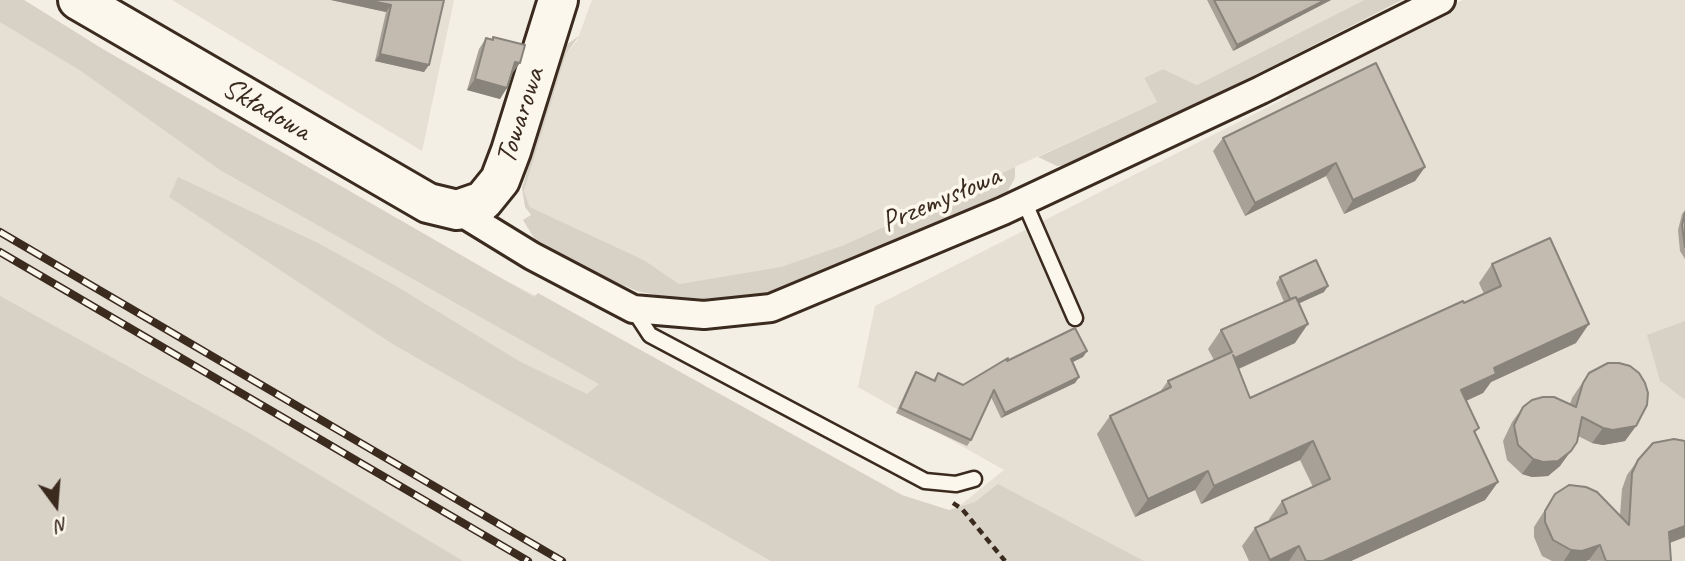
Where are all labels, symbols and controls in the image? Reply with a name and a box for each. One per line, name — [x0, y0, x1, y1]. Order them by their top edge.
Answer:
street label: Towarowa — [489, 63, 553, 169]
street label: Składowa — [215, 70, 317, 150]
street label: Przemysłowa — [876, 159, 1006, 241]
north arrow — [21, 470, 91, 540]
text: N — [53, 512, 71, 538]

